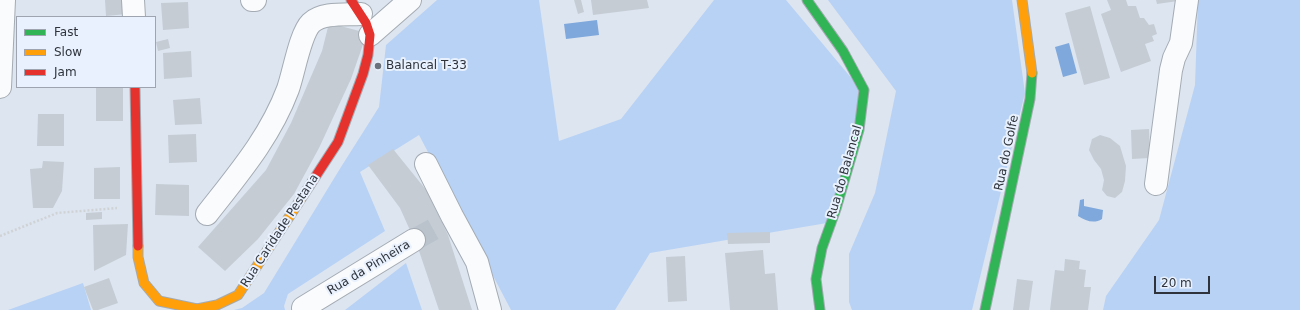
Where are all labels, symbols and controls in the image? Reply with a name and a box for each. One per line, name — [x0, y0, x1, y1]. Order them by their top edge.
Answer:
legend — [16, 16, 156, 88]
text: Fast — [54, 25, 78, 39]
text: Slow — [54, 45, 82, 59]
place label: Balancal T-33 — [386, 59, 467, 73]
marker: Balancal T-33 — [373, 61, 383, 71]
text: Jam — [54, 65, 77, 79]
street label: Rua do Golfe — [992, 114, 1022, 192]
street label: Rua do Balancal — [825, 124, 865, 220]
street label: Rua Caridade Pestana — [238, 172, 322, 290]
street label: Rua da Pinheira — [325, 238, 413, 298]
scale bar — [1156, 268, 1212, 294]
text: 20 m — [1161, 276, 1192, 290]

